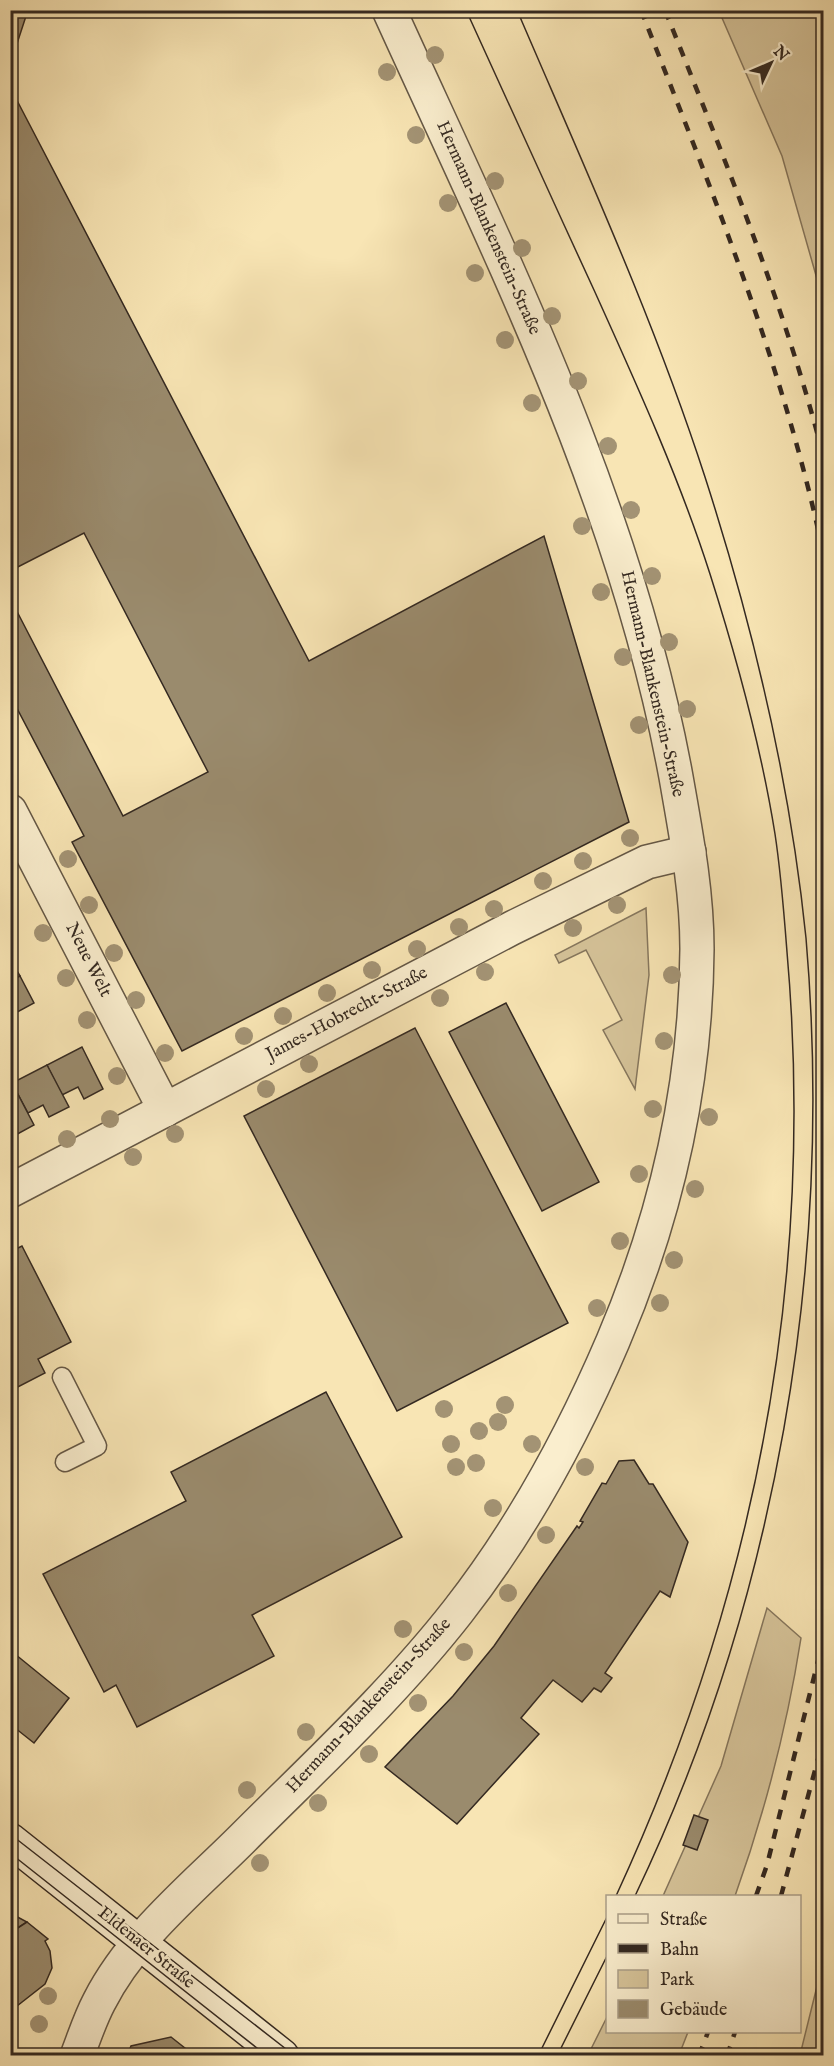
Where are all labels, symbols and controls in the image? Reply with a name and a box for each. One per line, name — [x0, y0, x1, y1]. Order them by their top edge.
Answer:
north arrow — [741, 33, 801, 93]
text: N — [768, 41, 792, 66]
street label: Hermann-Blankenstein-Straße — [430, 117, 546, 339]
street label: Hermann-Blankenstein-Straße — [615, 569, 689, 799]
street label: Neue Welt — [59, 919, 117, 1001]
street label: James-Hobrecht-Straße — [260, 962, 432, 1067]
street label: Hermann-Blankenstein-Straße — [282, 1613, 456, 1799]
legend — [606, 1895, 801, 2033]
street label: Eldenaer Straße — [93, 1902, 199, 1994]
text: Straße — [660, 1909, 707, 1932]
text: Bahn — [660, 1939, 699, 1962]
text: Park — [660, 1969, 695, 1992]
text: Gebäude — [660, 1999, 727, 2022]

